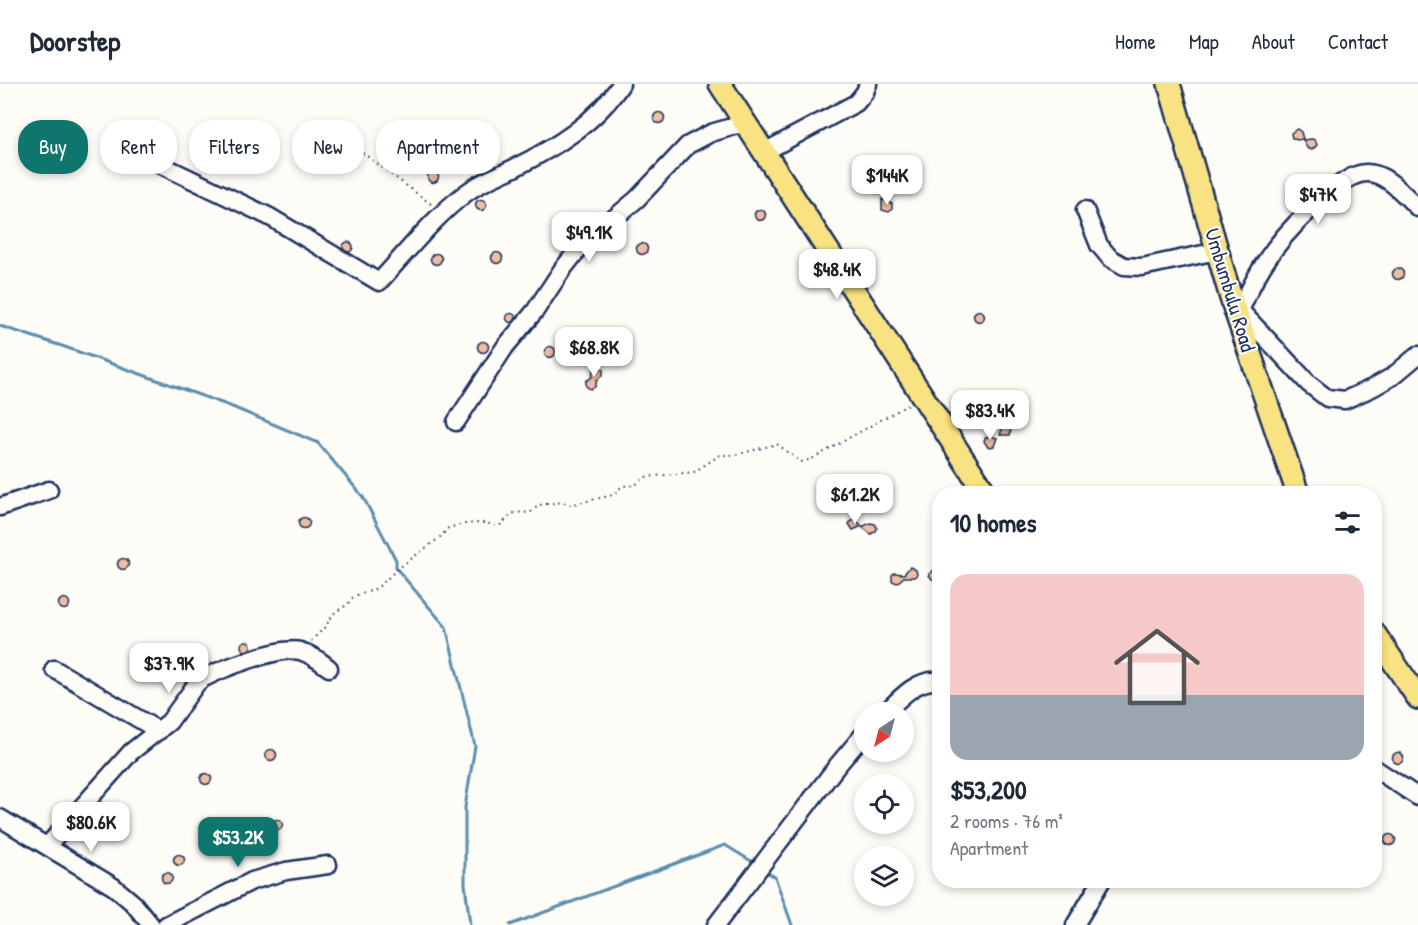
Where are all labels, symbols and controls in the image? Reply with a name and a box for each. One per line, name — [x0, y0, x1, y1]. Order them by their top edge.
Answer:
text: Doorstep — [30, 22, 120, 60]
text: Home — [1115, 27, 1156, 56]
text: Map — [1189, 27, 1219, 56]
text: About — [1252, 27, 1295, 56]
text: Contact — [1328, 27, 1388, 56]
chip: Buy — [18, 120, 88, 174]
chip: Rent — [100, 120, 177, 174]
chip: Filters — [189, 120, 280, 174]
chip: New — [292, 120, 364, 174]
chip: Apartment — [376, 120, 500, 174]
pin: $144K — [845, 155, 929, 206]
text: $144K — [866, 161, 908, 188]
pin: $47K — [1282, 174, 1354, 225]
text: $47K — [1299, 180, 1337, 207]
pin: $49.1K — [540, 212, 638, 263]
text: $49.1K — [566, 218, 612, 245]
street label: Umbumbulu Road — [1198, 225, 1263, 355]
pin: $48.4K — [788, 249, 886, 300]
text: $48.4K — [813, 255, 861, 282]
pin: $68.8K — [545, 327, 643, 378]
text: $68.8K — [569, 333, 619, 360]
pin: $83.4K — [941, 390, 1039, 441]
text: $83.4K — [965, 396, 1015, 423]
pin: $61.2K — [806, 474, 904, 525]
text: $61.2K — [830, 480, 880, 507]
text: 10 homes — [950, 505, 1037, 540]
icon: filters — [1331, 506, 1364, 539]
icon: home — [1103, 613, 1211, 721]
pin: $37.9K — [120, 643, 218, 694]
text: $37.9K — [143, 649, 195, 676]
north arrow — [854, 702, 914, 762]
map controls — [854, 702, 914, 906]
text: $53,200 — [950, 772, 1027, 807]
button: locate — [854, 774, 914, 834]
pin: $80.6K — [42, 802, 140, 853]
text: 2 rooms · 76 m² — [950, 807, 1063, 834]
text: $80.6K — [66, 808, 116, 835]
pin: $53.2K — [189, 817, 287, 868]
text: $53.2K — [212, 823, 264, 850]
text: Apartment — [950, 834, 1028, 861]
button: layers — [854, 846, 914, 906]

